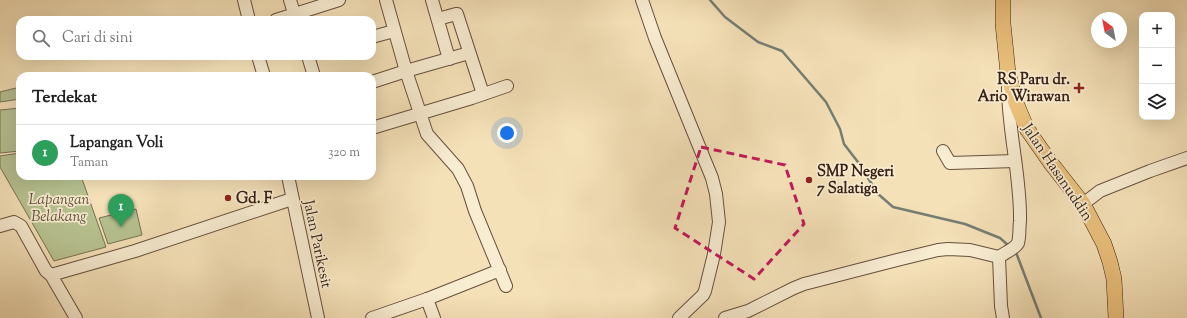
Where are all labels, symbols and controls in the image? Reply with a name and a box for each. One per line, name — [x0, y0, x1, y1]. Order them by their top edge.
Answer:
north arrow — [1091, 12, 1127, 48]
map controls — [1139, 12, 1175, 120]
button: + — [1139, 12, 1175, 48]
search box — [16, 16, 376, 60]
icon: search — [30, 27, 52, 49]
text: Cari di sini — [62, 28, 133, 49]
button: − — [1139, 48, 1175, 84]
place label: RS Paru dr. Ario Wirawan — [978, 70, 1070, 108]
marker: RS Paru dr. Ario Wirawan — [1073, 82, 1085, 94]
button: layers — [1139, 84, 1175, 120]
text: Terdekat — [32, 86, 97, 110]
street label: Jalan Hasanuddin — [1016, 119, 1097, 226]
your location — [497, 123, 517, 143]
text: Lapangan Voli — [70, 133, 163, 154]
text: 1 — [43, 144, 47, 162]
text: 320 m — [328, 144, 360, 162]
text: Taman — [70, 154, 108, 172]
place label: SMP Negeri 7 Salatiga — [817, 162, 895, 200]
marker: SMP Negeri 7 Salatiga — [804, 175, 814, 185]
place label: Gd. F — [236, 189, 273, 210]
park label: Lapangan Belakang — [29, 190, 90, 228]
marker: Gd. F — [223, 193, 233, 203]
pin: 1 — [108, 194, 134, 227]
street label: Jalan Parikesit — [297, 197, 336, 290]

